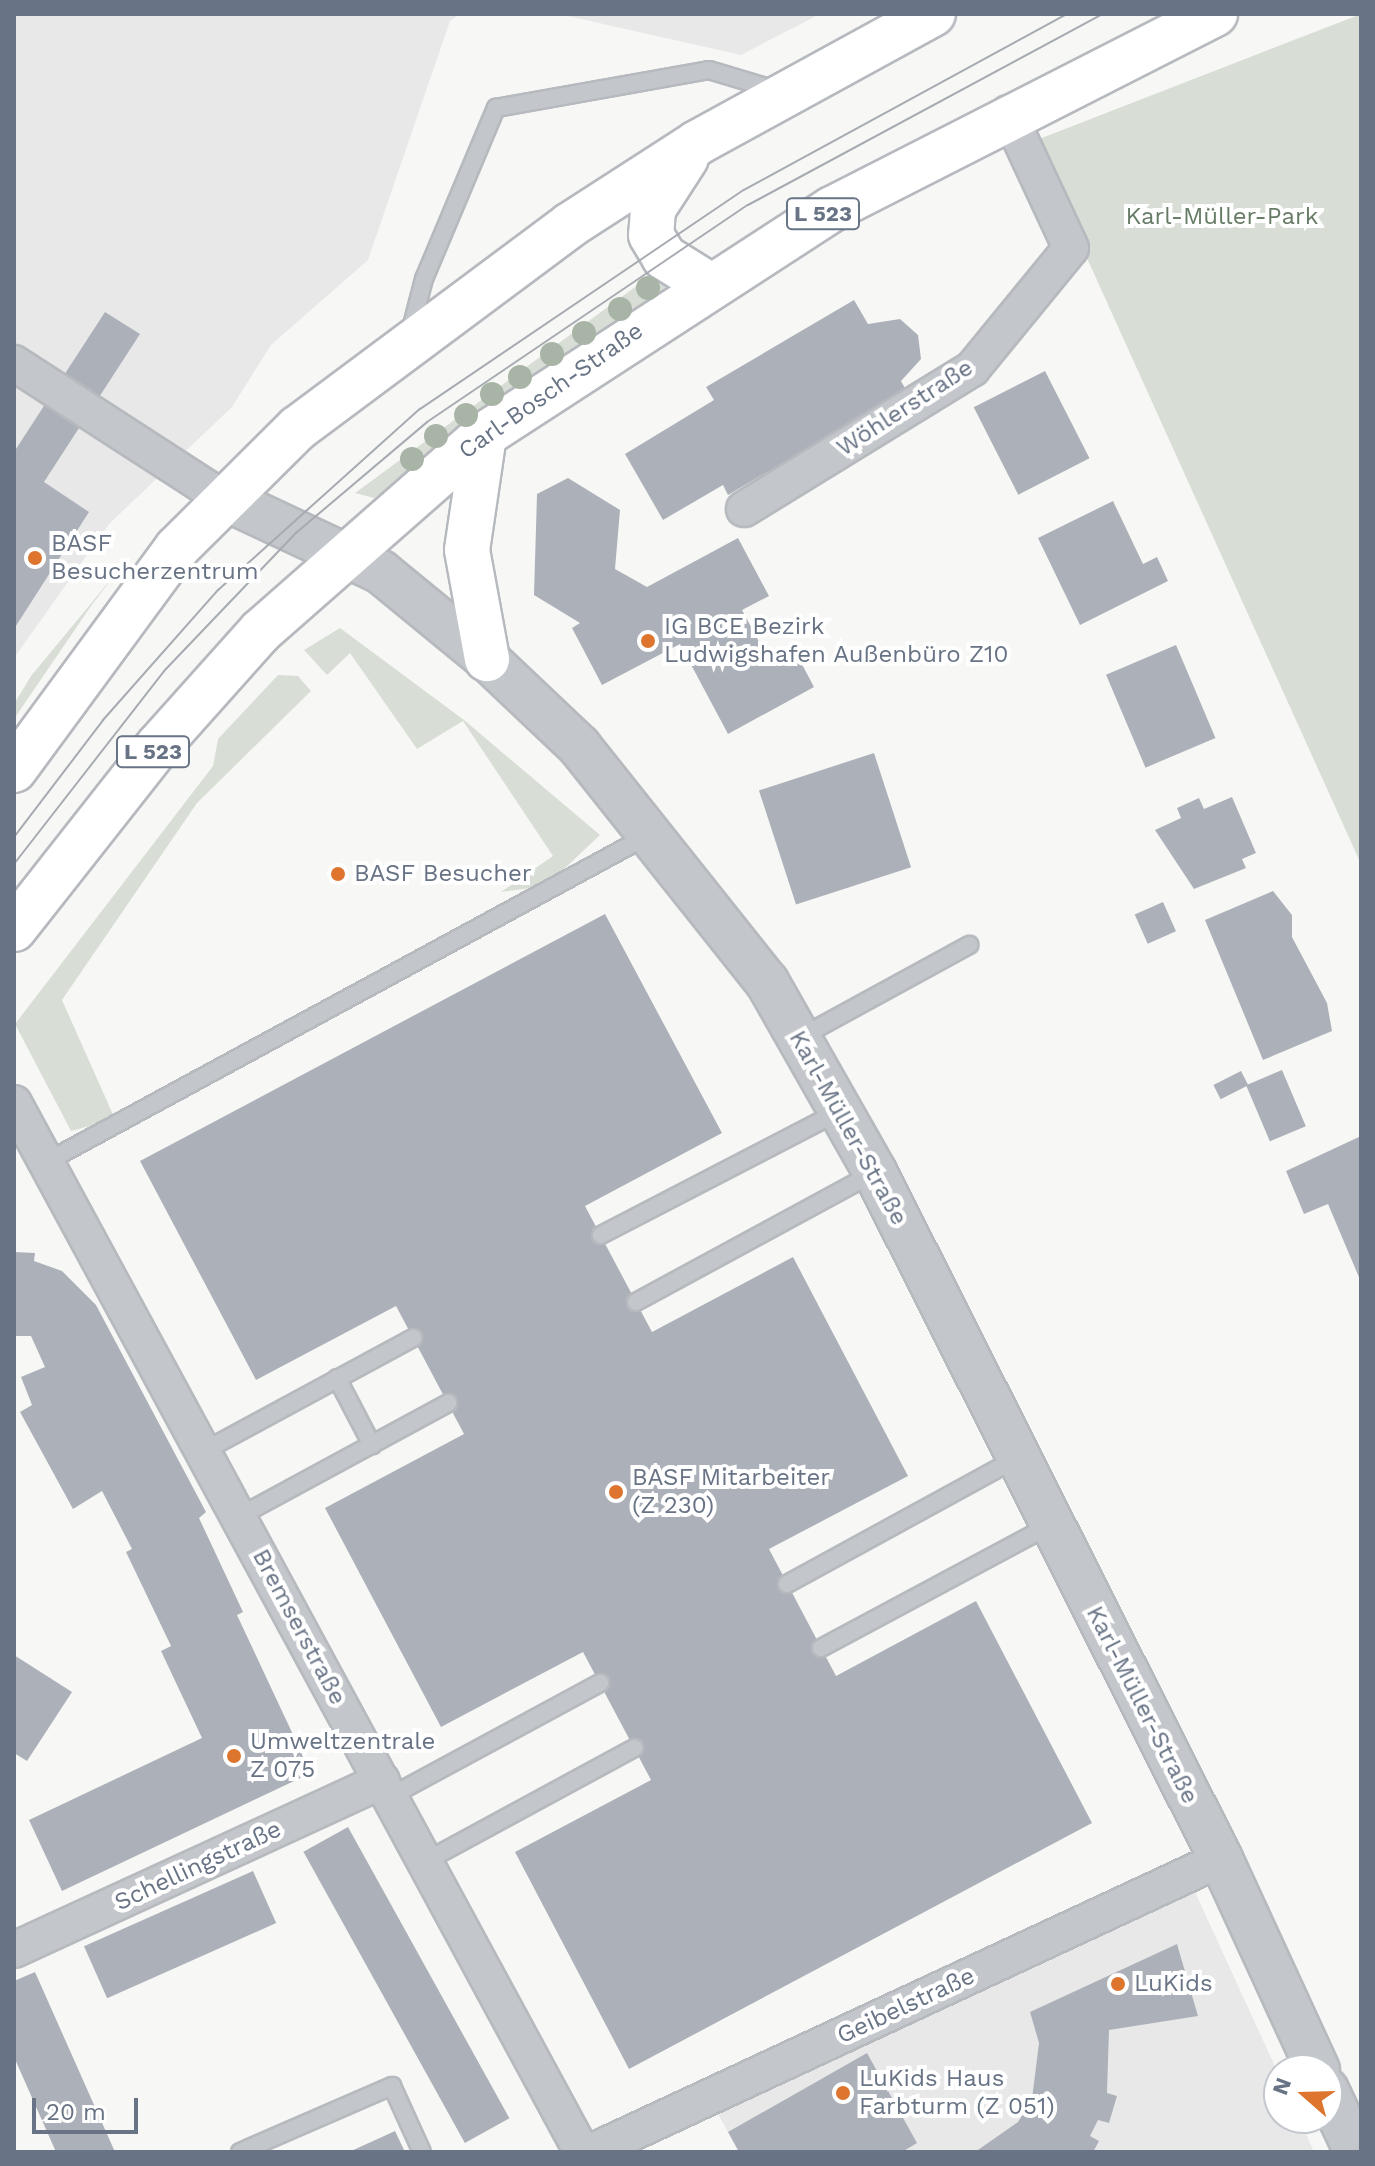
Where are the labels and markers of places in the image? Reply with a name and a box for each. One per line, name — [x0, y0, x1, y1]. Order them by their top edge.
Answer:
place label: BASF Besucherzentrum — [51, 530, 259, 586]
marker: BASF Besucherzentrum — [26, 549, 44, 567]
place label: IG BCE Bezirk Ludwigshafen Außenbüro Z10 — [664, 613, 1009, 669]
marker: IG BCE Bezirk Ludwigshafen Außenbüro Z10 — [639, 632, 657, 650]
place label: BASF Besucher — [354, 860, 532, 888]
marker: BASF Besucher — [329, 865, 347, 883]
place label: BASF Mitarbeiter (Z 230) — [632, 1464, 831, 1520]
marker: BASF Mitarbeiter (Z 230) — [607, 1483, 625, 1501]
place label: Umweltzentrale Z 075 — [250, 1728, 435, 1784]
marker: Umweltzentrale Z 075 — [225, 1747, 243, 1765]
place label: LuKids — [1134, 1970, 1213, 1998]
marker: LuKids — [1109, 1975, 1127, 1993]
place label: LuKids Haus Farbturm (Z 051) — [859, 2065, 1055, 2121]
marker: LuKids Haus Farbturm (Z 051) — [834, 2084, 852, 2102]

